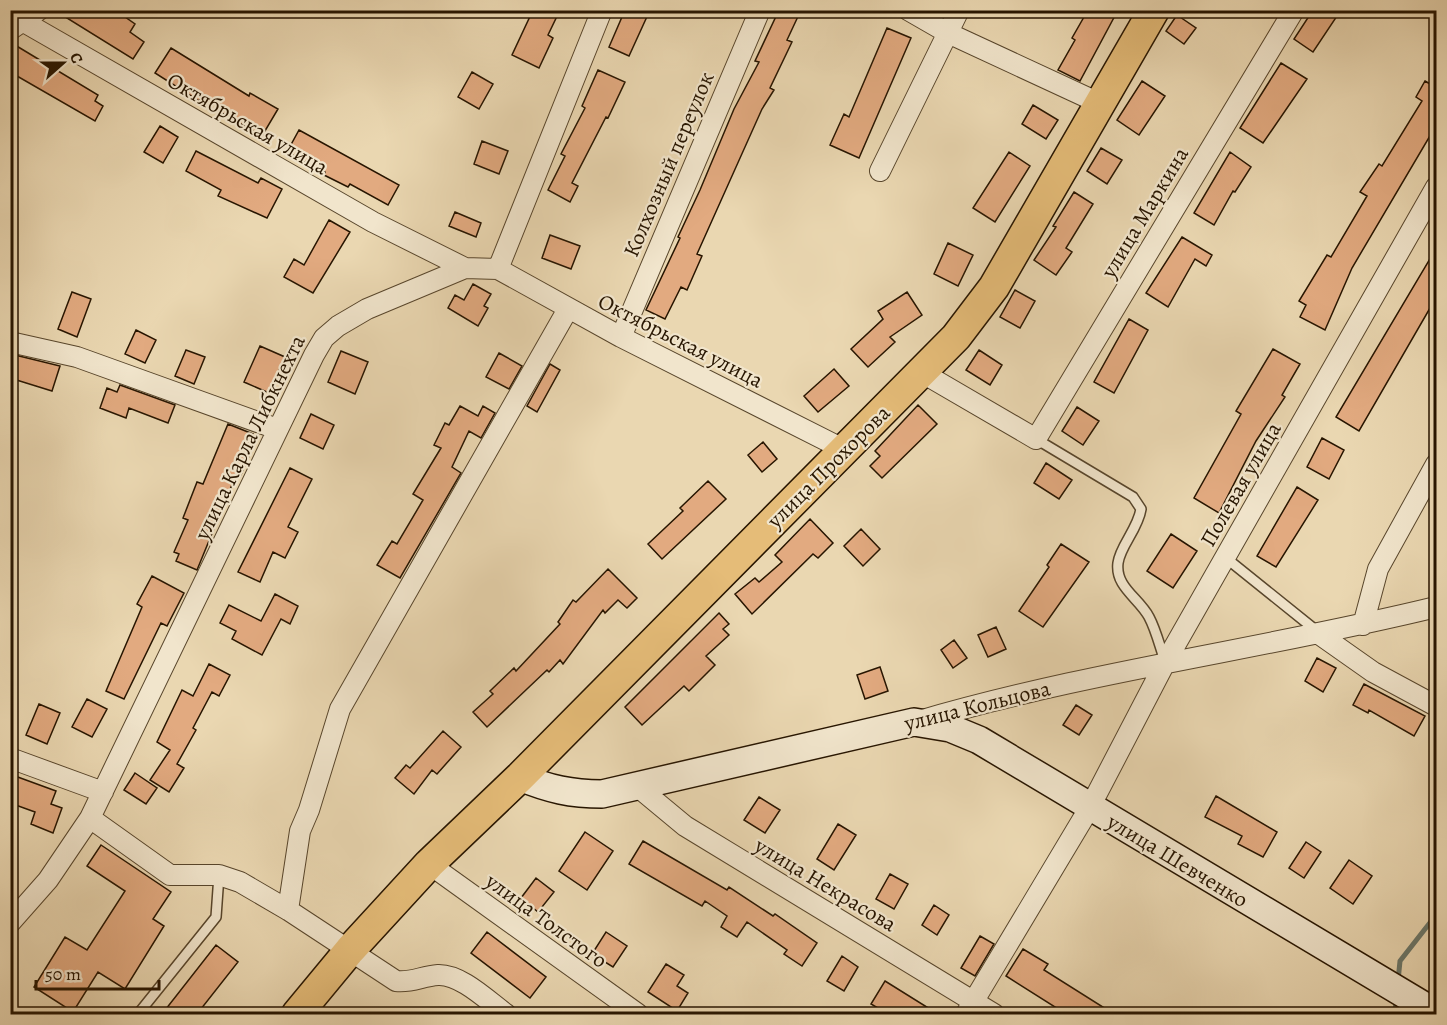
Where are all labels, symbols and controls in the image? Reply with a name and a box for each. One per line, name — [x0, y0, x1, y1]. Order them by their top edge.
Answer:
north arrow — [33, 33, 93, 93]
text: С — [64, 49, 88, 67]
street label: Октябрьская улица — [161, 65, 334, 183]
street label: Колхозный переулок — [616, 67, 722, 262]
street label: улица Маркина — [1093, 141, 1196, 284]
street label: Октябрьская улица — [593, 286, 769, 396]
street label: улица Карла Либкнехта — [187, 329, 313, 546]
street label: улица Прохорова — [760, 398, 898, 536]
street label: Полевая улица — [1193, 416, 1289, 552]
street label: улица Кольцова — [900, 673, 1054, 739]
street label: улица Шевченко — [1101, 806, 1254, 915]
street label: улица Некрасова — [748, 830, 903, 940]
street label: улица Толстого — [479, 866, 613, 975]
scale bar — [36, 953, 159, 991]
text: 50 m — [45, 962, 81, 986]

